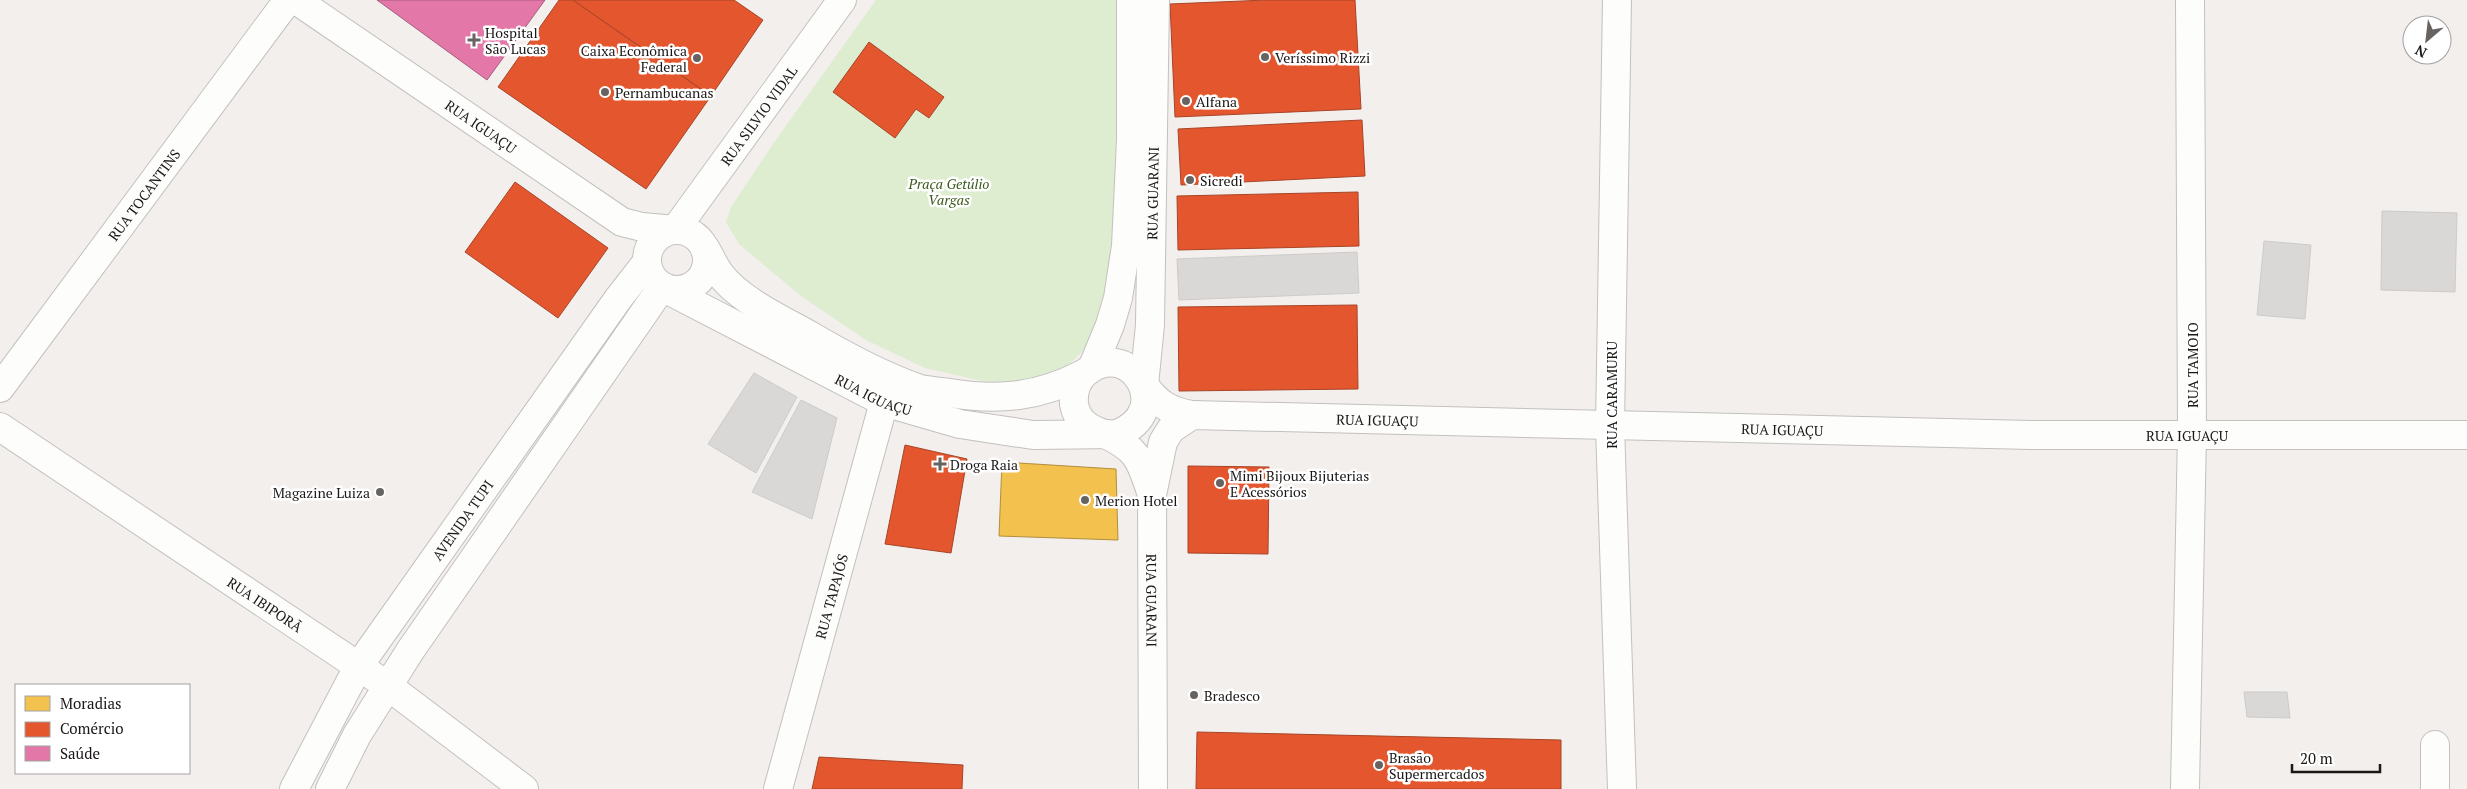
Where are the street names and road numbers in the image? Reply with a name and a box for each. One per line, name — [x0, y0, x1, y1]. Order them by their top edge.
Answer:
street label: RUA SILVIO VIDAL — [716, 61, 801, 169]
street label: RUA IGUAÇU — [442, 95, 521, 157]
street label: RUA TOCANTINS — [103, 145, 184, 244]
street label: RUA GUARANI — [1142, 146, 1162, 240]
street label: RUA TAMOIO — [2183, 322, 2202, 408]
street label: RUA CARAMURU — [1602, 341, 1621, 449]
street label: RUA IGUAÇU — [832, 369, 915, 419]
street label: RUA IGUAÇU — [1336, 409, 1419, 430]
street label: RUA IGUAÇU — [1741, 419, 1824, 440]
street label: RUA IGUAÇU — [2146, 426, 2229, 445]
street label: AVENIDA TUPI — [427, 476, 497, 564]
street label: RUA TAPAJÓS — [810, 551, 852, 641]
street label: RUA GUARANI — [1143, 554, 1162, 647]
street label: RUA IBIPORÃ — [224, 572, 307, 636]

